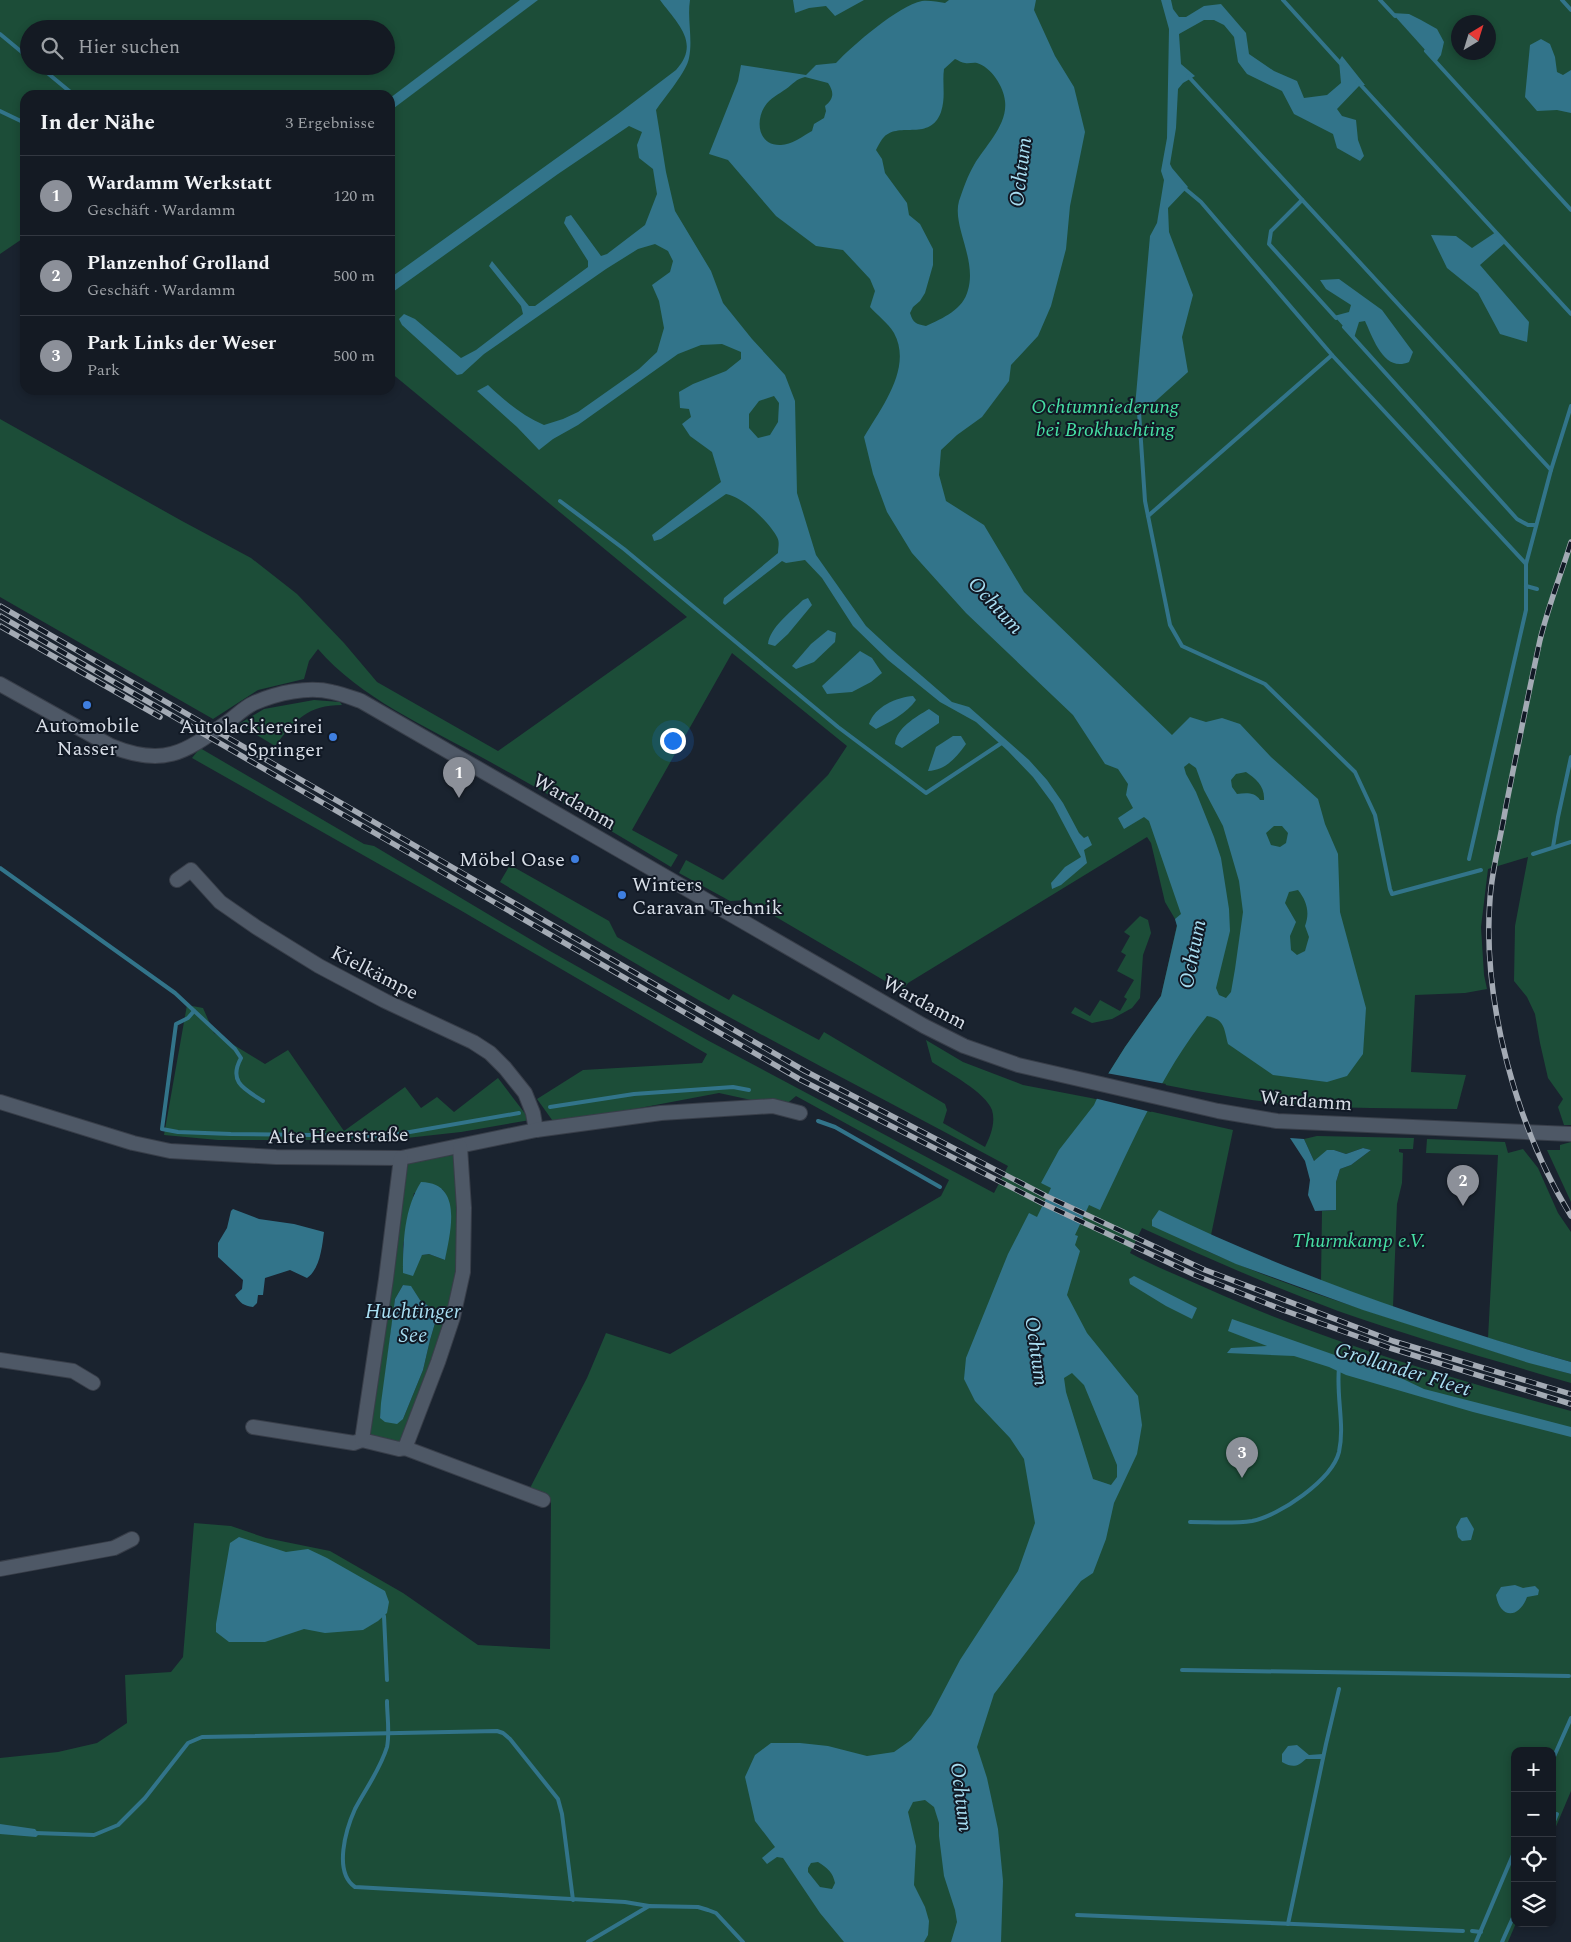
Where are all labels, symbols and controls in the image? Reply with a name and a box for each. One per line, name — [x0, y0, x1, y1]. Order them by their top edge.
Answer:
north arrow — [1451, 15, 1496, 60]
search box — [20, 20, 395, 75]
text: Hier suchen — [78, 33, 180, 62]
icon: search — [38, 34, 66, 62]
text: In der Nähe — [40, 107, 155, 139]
text: 3 Ergebnisse — [285, 111, 375, 135]
water label: Ochtum — [1001, 136, 1041, 209]
text: Wardamm Werkstatt — [87, 169, 272, 198]
text: 1 — [52, 184, 60, 208]
text: 120 m — [333, 184, 375, 208]
text: Geschäft · Wardamm — [87, 198, 235, 222]
text: Planzenhof Grolland — [87, 249, 270, 278]
text: 2 — [52, 264, 60, 288]
text: 500 m — [333, 264, 375, 288]
text: Geschäft · Wardamm — [87, 278, 235, 302]
text: Park Links der Weser — [87, 329, 276, 358]
text: 3 — [52, 344, 60, 368]
text: 500 m — [333, 344, 375, 368]
text: Park — [87, 358, 120, 382]
park label: Ochtumniederung bei Brokhuchting — [1031, 392, 1180, 445]
water label: Ochtum — [960, 569, 1031, 642]
marker: Automobile Nasser — [81, 699, 93, 711]
place label: Automobile Nasser — [35, 711, 139, 764]
place label: Autolackiereirei Springer — [180, 712, 323, 765]
your location — [660, 728, 686, 754]
marker: Autolackiereirei Springer — [327, 731, 339, 743]
pin: 1 — [443, 757, 475, 798]
street label: Wardamm — [527, 766, 622, 838]
place label: Möbel Oase — [459, 845, 565, 875]
marker: Möbel Oase — [569, 853, 581, 865]
place label: Winters Caravan Technik — [632, 870, 783, 923]
marker: Winters Caravan Technik — [616, 889, 628, 901]
water label: Ochtum — [1171, 917, 1215, 991]
street label: Kielkämpe — [325, 938, 424, 1008]
street label: Wardamm — [877, 968, 972, 1038]
street label: Wardamm — [1259, 1083, 1353, 1119]
street label: Alte Heerstraße — [267, 1120, 409, 1152]
pin: 2 — [1447, 1165, 1479, 1206]
park label: Thurmkamp e.V. — [1292, 1226, 1426, 1256]
water label: Huchtinger See — [365, 1296, 462, 1352]
water label: Ochtum — [1015, 1314, 1057, 1388]
water label: Grollander Fleet — [1331, 1334, 1475, 1406]
pin: 3 — [1226, 1437, 1258, 1478]
map controls — [1511, 1747, 1556, 1927]
button: + — [1511, 1747, 1556, 1792]
water label: Ochtum — [941, 1761, 981, 1834]
button: − — [1511, 1792, 1556, 1837]
button: locate — [1511, 1837, 1556, 1882]
button: layers — [1511, 1882, 1556, 1927]

